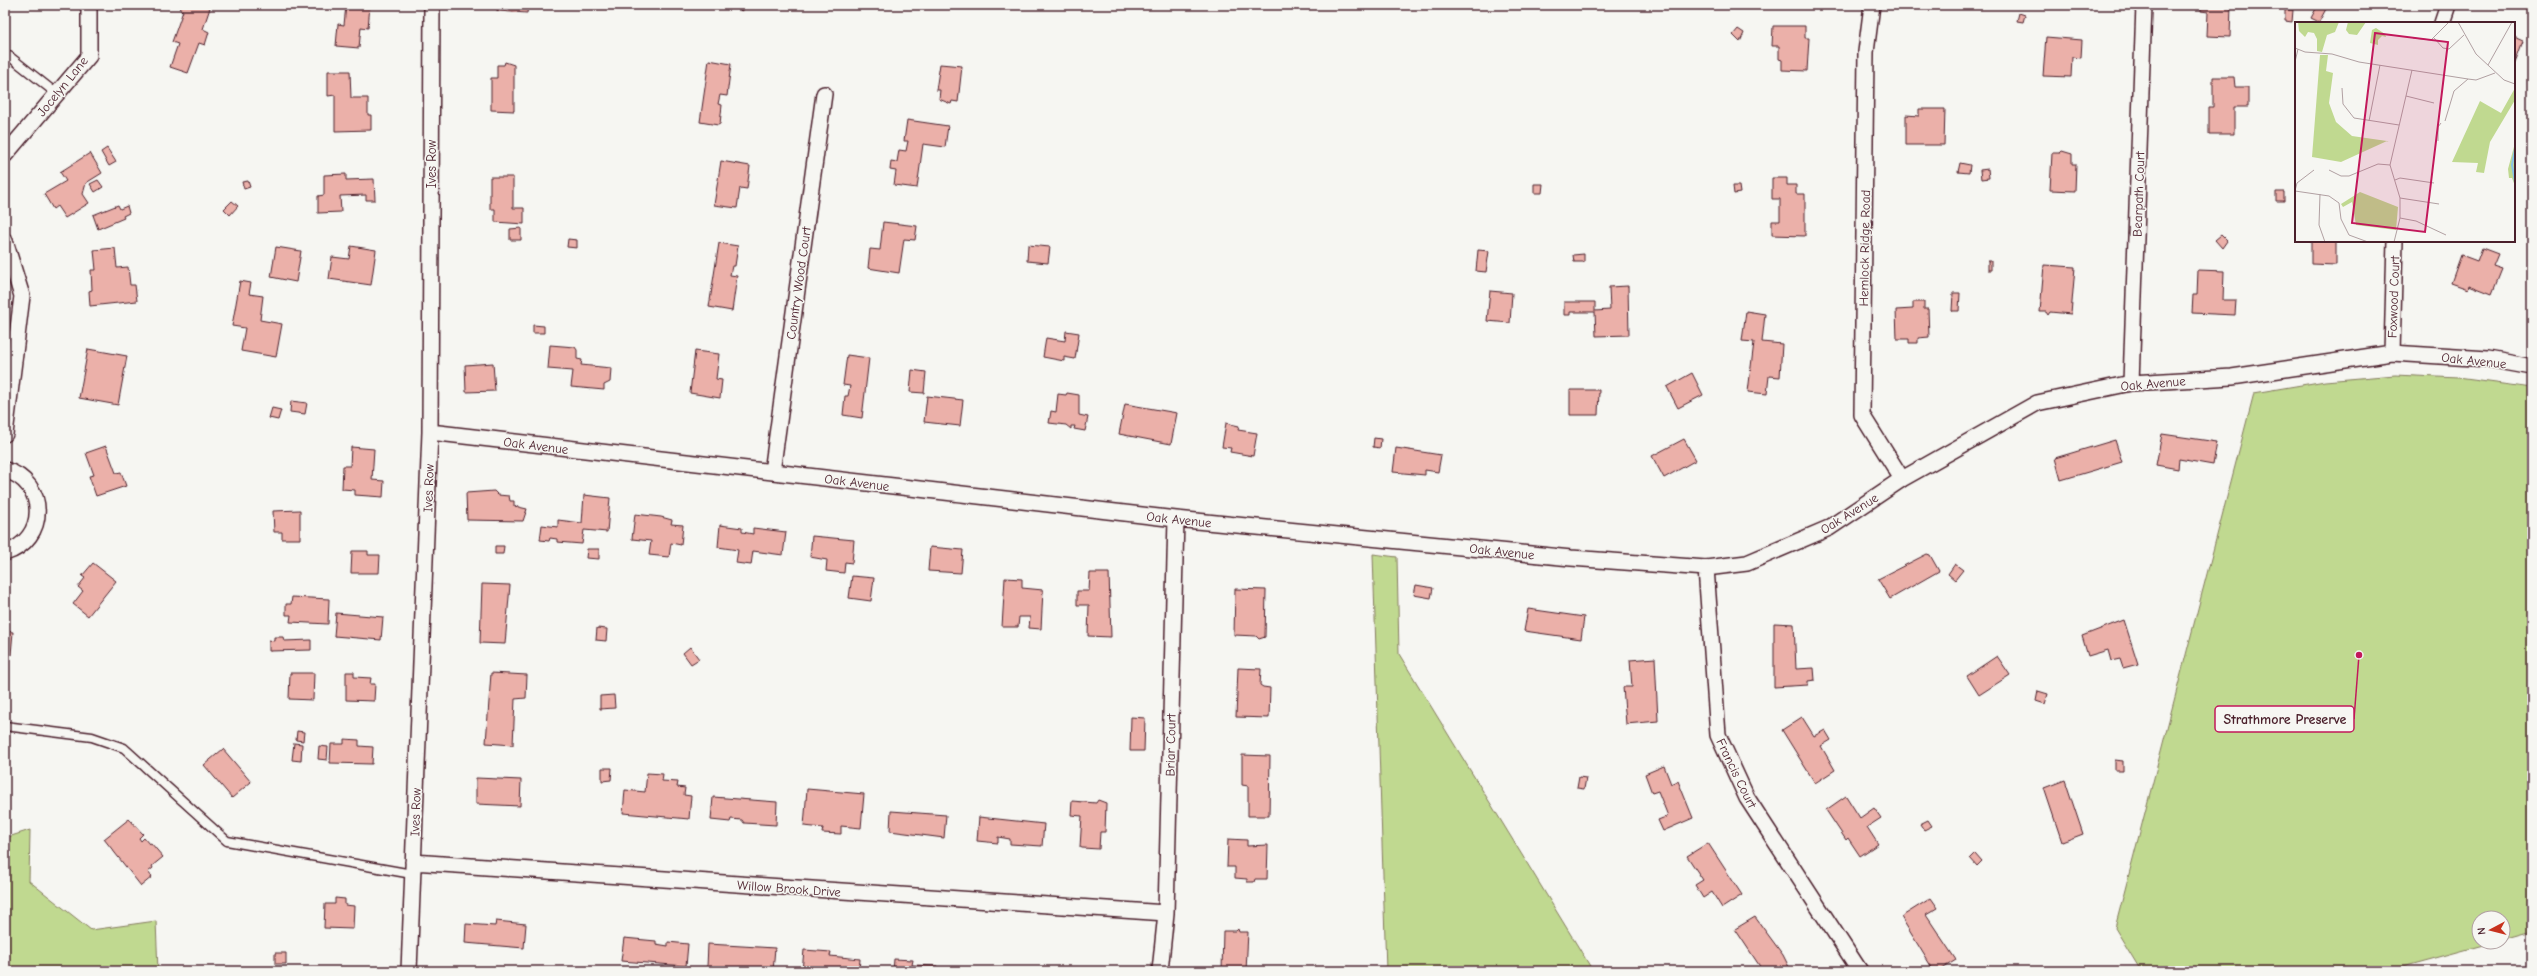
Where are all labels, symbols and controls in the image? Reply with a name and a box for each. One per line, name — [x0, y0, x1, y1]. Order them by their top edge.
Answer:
inset map — [2295, 22, 2515, 242]
street label: Jocelyn Lane — [34, 53, 91, 119]
street label: Ives Row — [424, 139, 439, 188]
street label: Bearpath Court — [2130, 150, 2148, 237]
street label: Hemlock Ridge Road — [1856, 190, 1873, 306]
street label: Country Wood Court — [783, 224, 814, 340]
street label: Foxwood Court — [2385, 254, 2402, 338]
street label: Oak Avenue — [2441, 350, 2508, 371]
street label: Oak Avenue — [2120, 373, 2187, 394]
street label: Oak Avenue — [503, 434, 570, 457]
street label: Ives Row — [420, 463, 437, 513]
street label: Oak Avenue — [824, 471, 891, 494]
street label: Oak Avenue — [1818, 490, 1881, 537]
street label: Oak Avenue — [1146, 509, 1213, 530]
street label: Oak Avenue — [1469, 541, 1536, 562]
callout: Strathmore Preserve — [2215, 706, 2354, 732]
text: Strathmore Preserve — [2224, 711, 2347, 728]
street label: Briar Court — [1162, 712, 1179, 777]
street label: Francis Court — [1713, 736, 1760, 812]
street label: Ives Row — [407, 787, 424, 837]
street label: Willow Brook Drive — [736, 877, 842, 900]
north arrow — [2471, 910, 2511, 950]
text: N — [2475, 927, 2488, 936]

